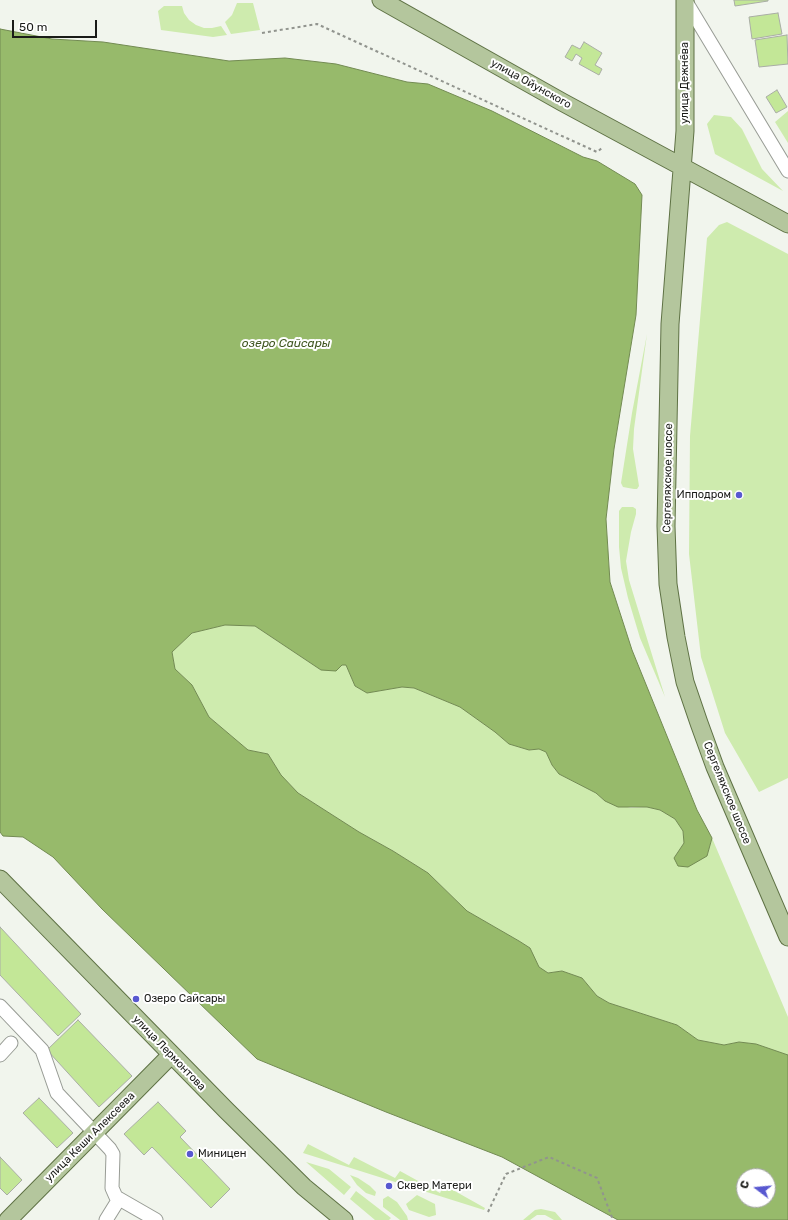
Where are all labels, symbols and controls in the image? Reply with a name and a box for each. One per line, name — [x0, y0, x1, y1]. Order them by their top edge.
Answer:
scale bar — [14, 12, 99, 38]
text: 50 m — [19, 20, 47, 34]
street label: улица Дежнёва — [678, 42, 692, 124]
street label: улица Ойунского — [488, 56, 574, 112]
water label: озеро Сайсары — [242, 337, 330, 351]
street label: Сергеляхское шоссе — [660, 423, 676, 533]
place label: Ипподром — [677, 488, 731, 502]
marker: Ипподром — [734, 490, 744, 500]
street label: Сергеляхское шоссе — [700, 740, 754, 846]
place label: Озеро Сайсары — [144, 992, 225, 1006]
marker: Озеро Сайсары — [131, 994, 141, 1004]
street label: улица Лермонтова — [130, 1013, 208, 1093]
street label: улица Кеши Алексеева — [42, 1089, 138, 1185]
place label: Миницен — [198, 1147, 246, 1161]
marker: Миницен — [185, 1149, 195, 1159]
north arrow — [736, 1168, 776, 1208]
place label: Сквер Матери — [397, 1179, 472, 1193]
text: С — [738, 1179, 752, 1190]
marker: Сквер Матери — [384, 1181, 394, 1191]

